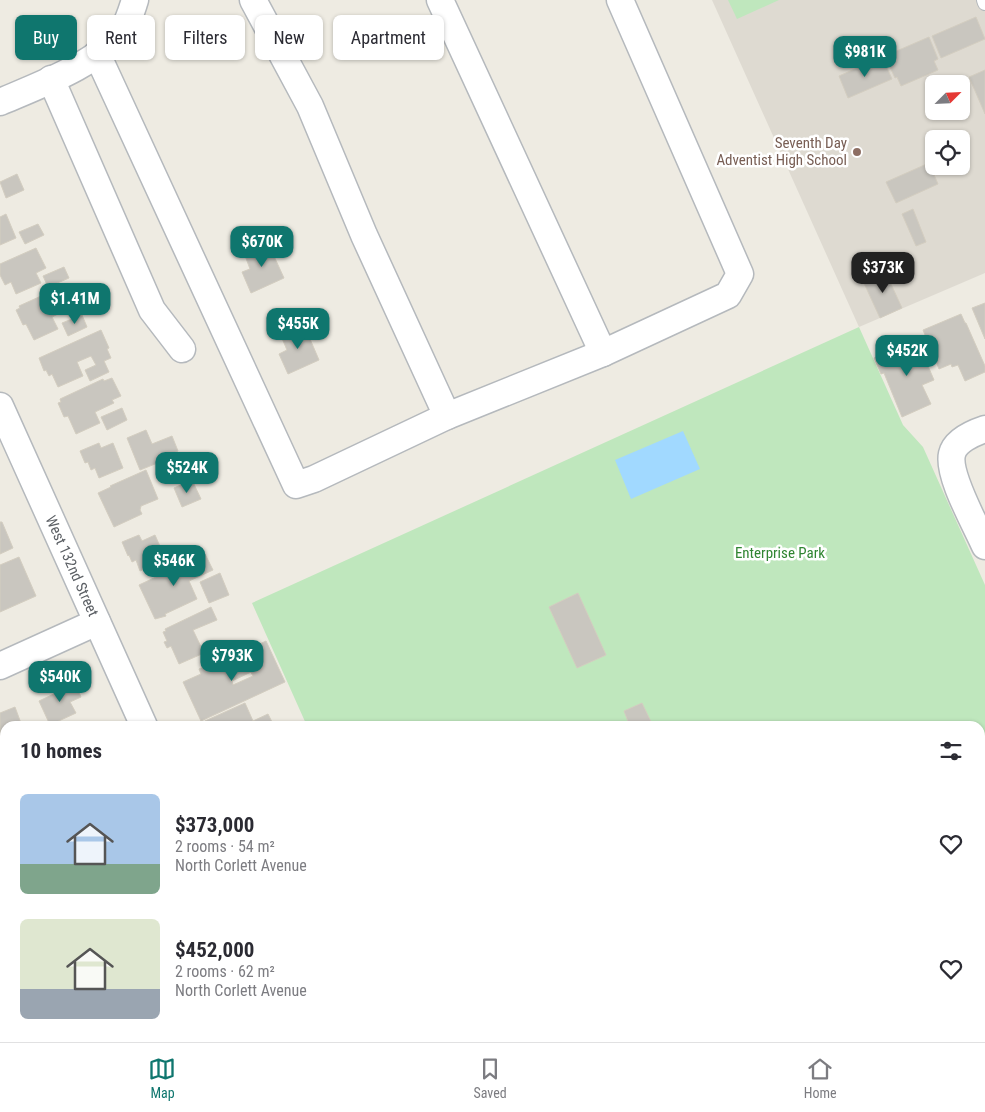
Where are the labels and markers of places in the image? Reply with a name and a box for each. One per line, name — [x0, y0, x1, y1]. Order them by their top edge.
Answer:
pin: $981K — [830, 36, 900, 78]
place label: Seventh Day Adventist High School — [716, 134, 847, 169]
marker: Seventh Day Adventist High School — [851, 146, 863, 158]
pin: $670K — [227, 226, 297, 268]
pin: $373K — [848, 252, 918, 294]
pin: $1.41M — [34, 282, 116, 325]
pin: $455K — [263, 308, 333, 350]
pin: $452K — [872, 334, 942, 377]
pin: $524K — [152, 452, 222, 494]
pin: $546K — [139, 544, 209, 587]
pin: $793K — [197, 640, 267, 682]
pin: $540K — [25, 660, 95, 703]

